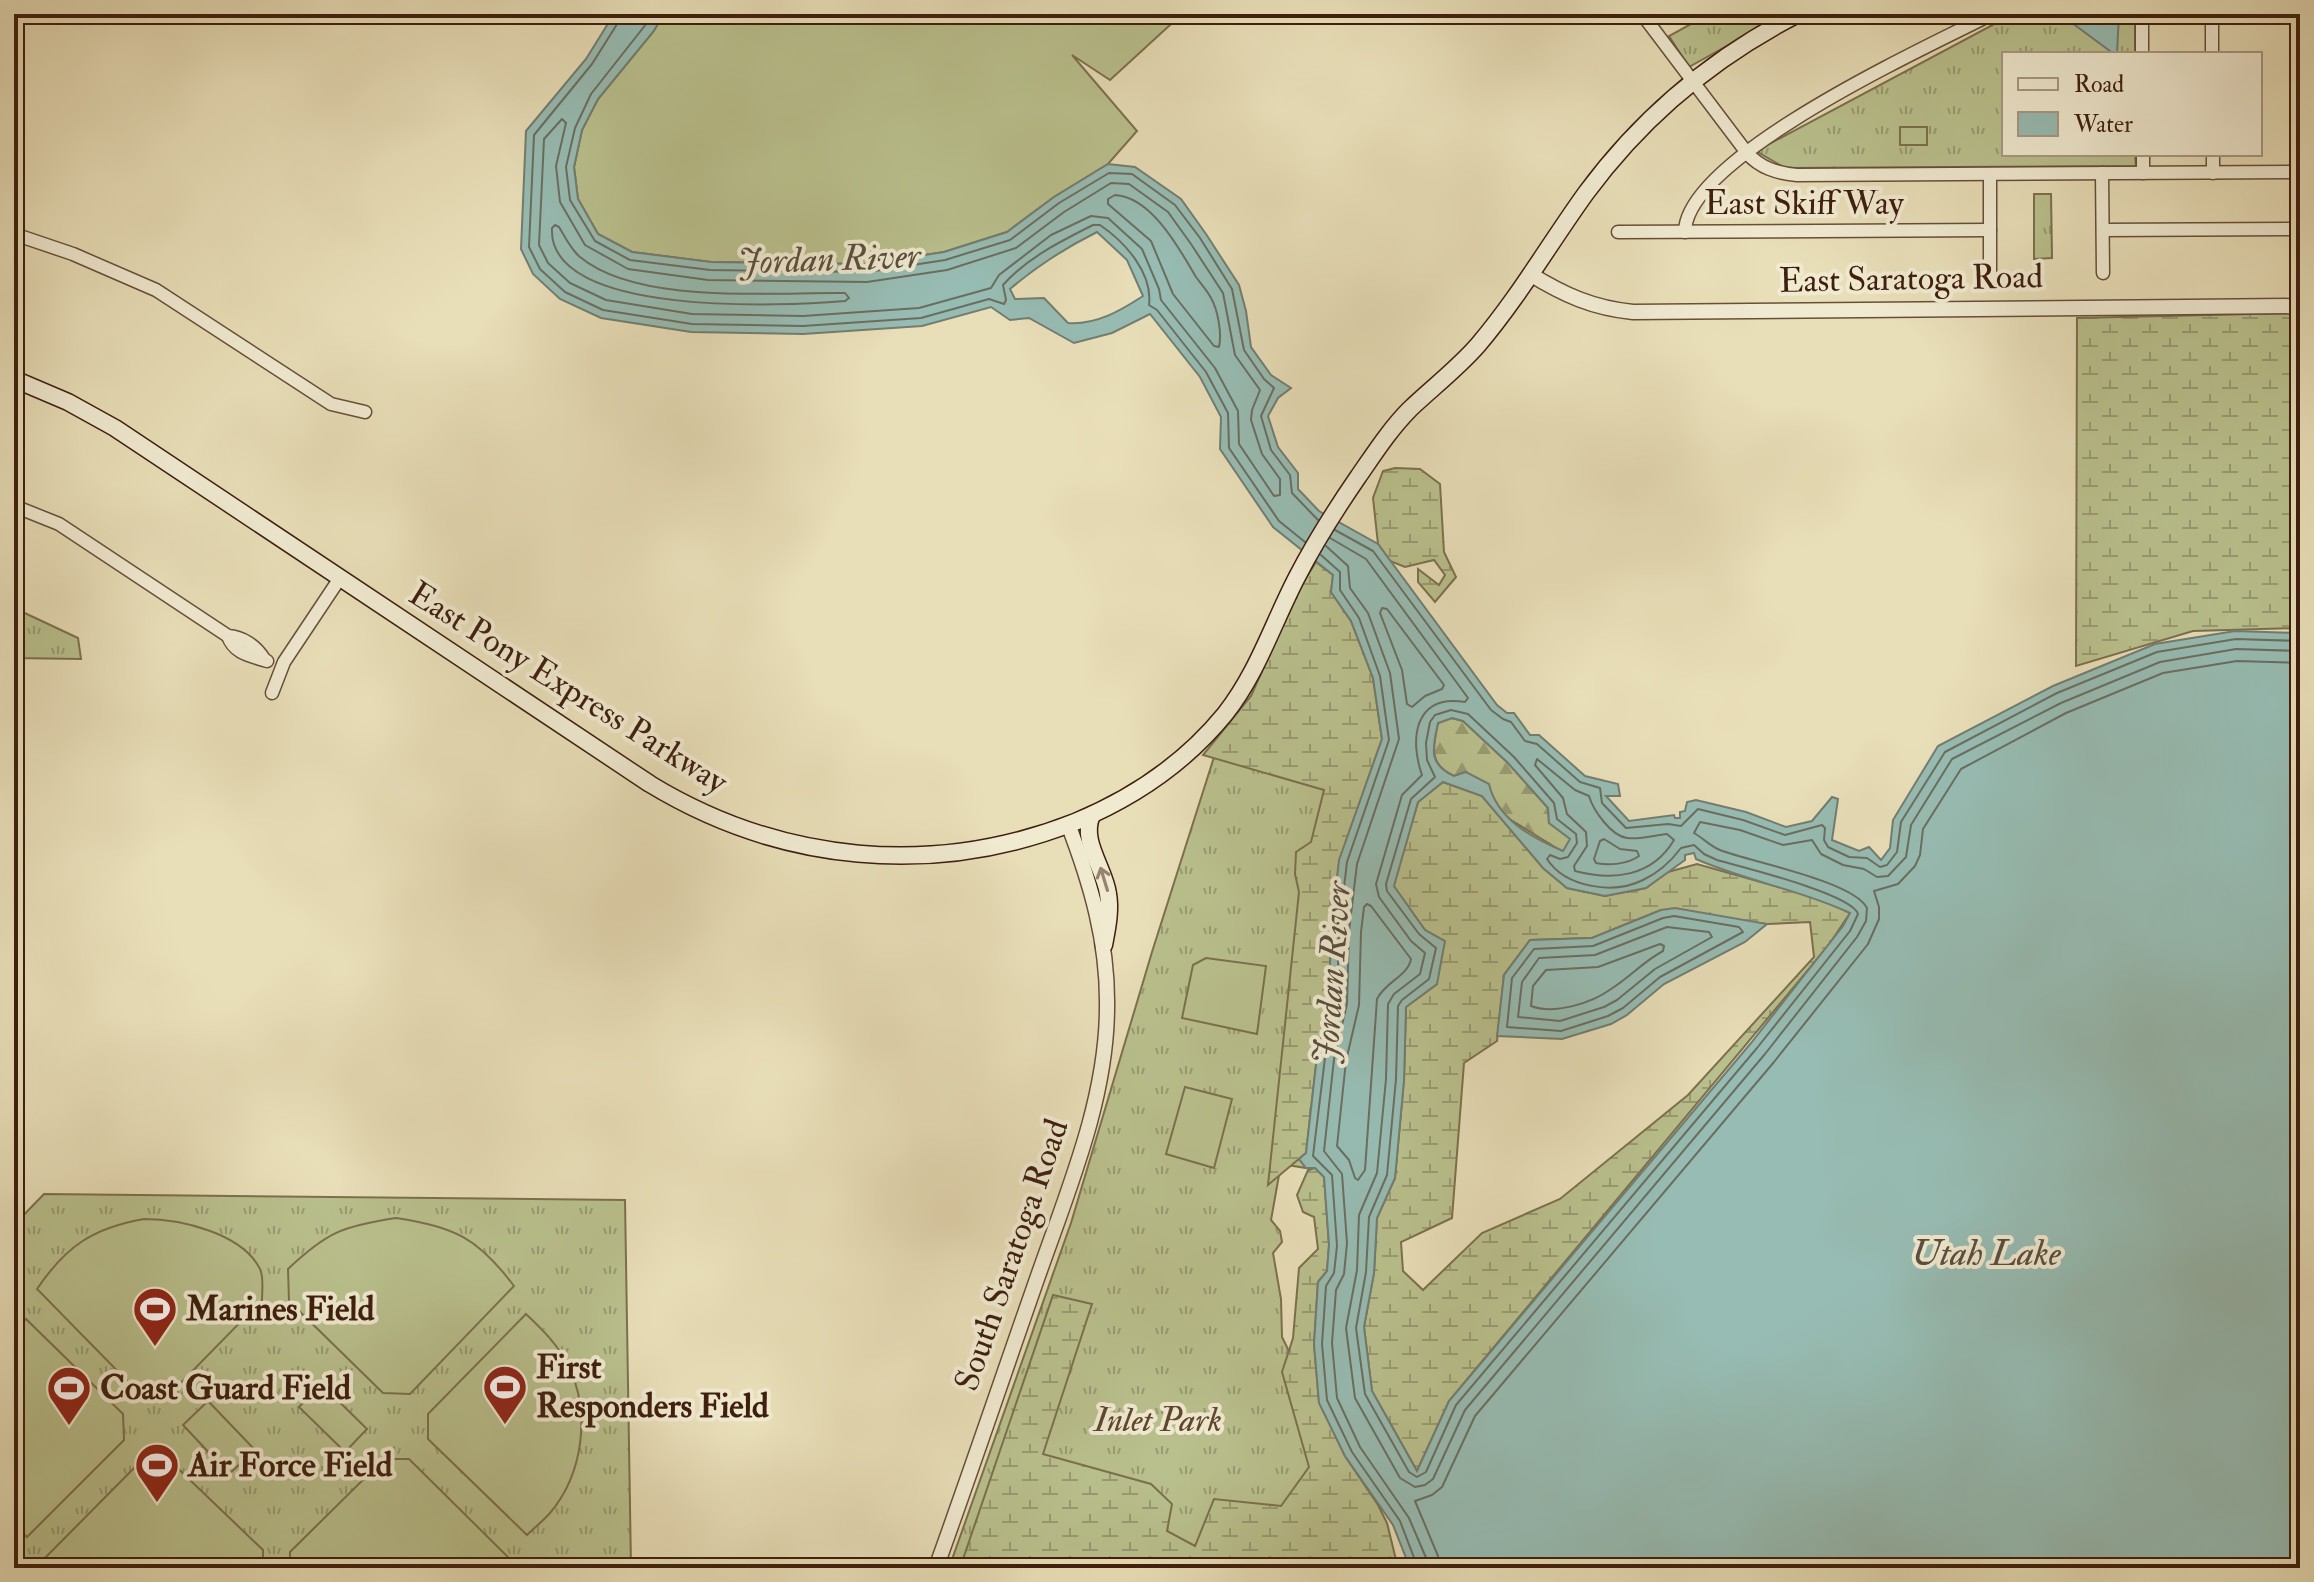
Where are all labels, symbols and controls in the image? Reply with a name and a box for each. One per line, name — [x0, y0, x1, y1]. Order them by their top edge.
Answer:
legend — [2002, 52, 2262, 156]
text: Road — [2074, 69, 2124, 100]
text: Water — [2073, 109, 2133, 140]
street label: East Skiff Way — [1704, 182, 1905, 225]
water label: Jordan River — [737, 233, 923, 285]
street label: East Saratoga Road — [1779, 255, 2044, 303]
street label: East Pony Express Parkway — [401, 572, 736, 804]
one-way arrow — [1096, 867, 1110, 892]
water label: Jordan River — [1303, 879, 1361, 1066]
street label: South Saratoga Road — [945, 1113, 1079, 1397]
water label: Utah Lake — [1911, 1231, 2062, 1276]
sports icon: Marines Field — [131, 1285, 179, 1348]
place label: Marines Field — [185, 1288, 375, 1331]
place label: First Responders Field — [536, 1346, 769, 1428]
sports icon: First Responders Field — [481, 1363, 529, 1426]
sports icon: Coast Guard Field — [45, 1364, 93, 1427]
place label: Coast Guard Field — [100, 1367, 351, 1410]
park label: Inlet Park — [1092, 1399, 1222, 1442]
sports icon: Air Force Field — [133, 1441, 181, 1504]
place label: Air Force Field — [186, 1444, 393, 1487]

